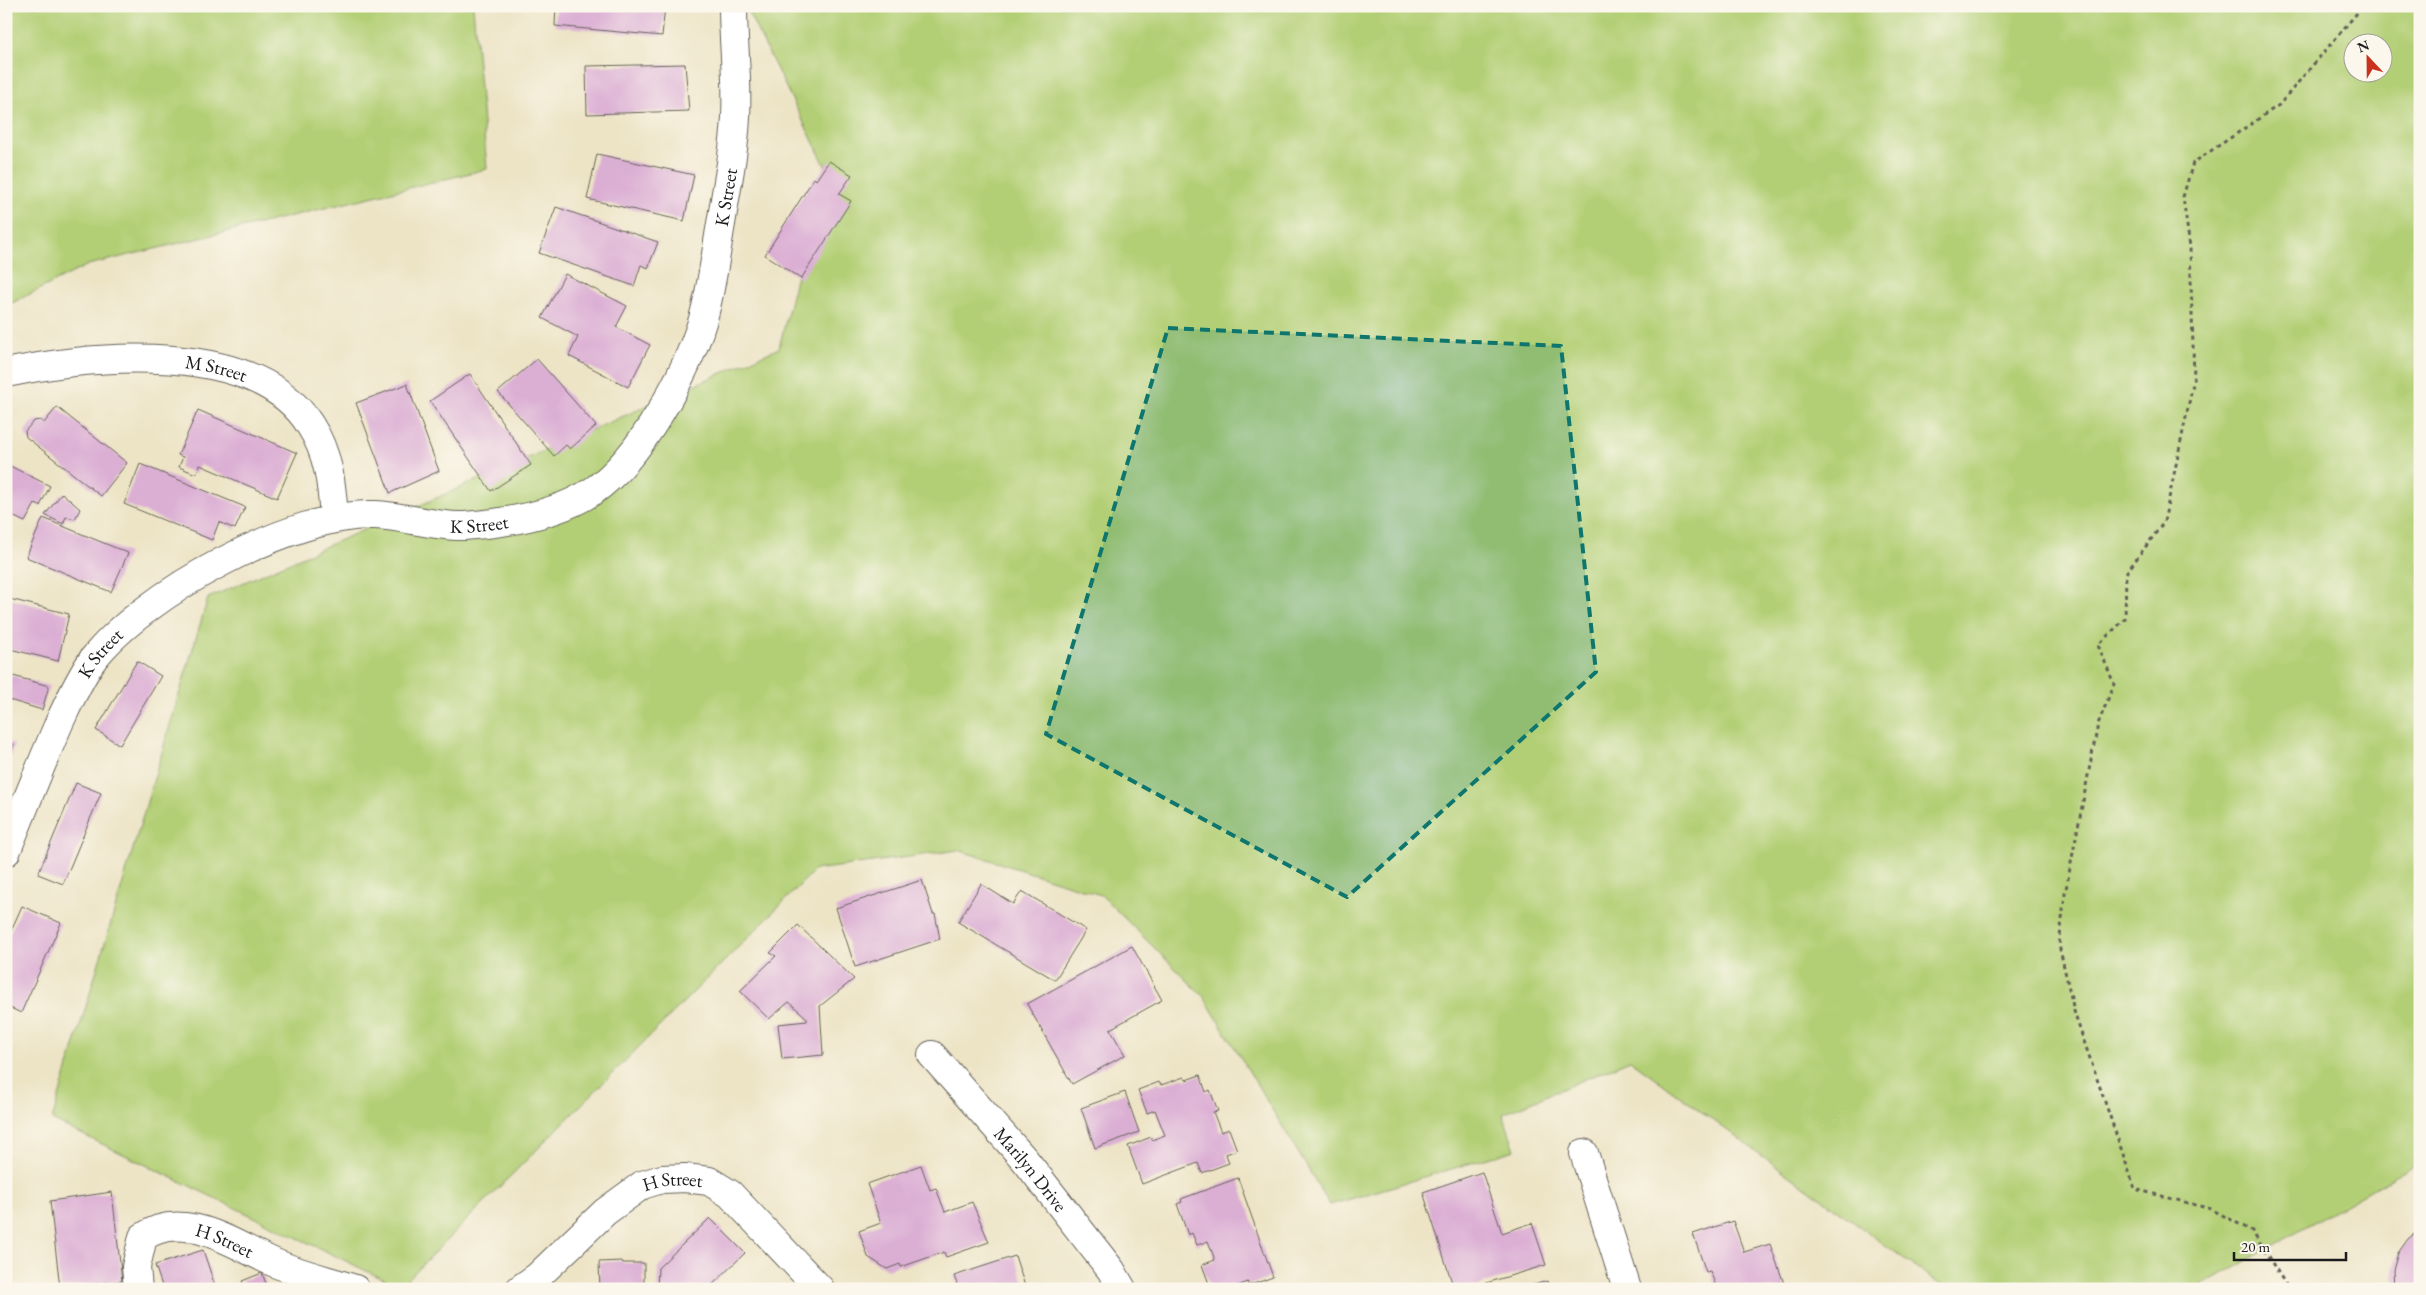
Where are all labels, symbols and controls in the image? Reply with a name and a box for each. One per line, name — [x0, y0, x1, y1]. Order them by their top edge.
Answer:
north arrow — [2344, 32, 2394, 82]
text: N — [2355, 35, 2372, 56]
street label: K Street — [709, 166, 743, 228]
street label: M Street — [184, 349, 251, 388]
street label: K Street — [450, 509, 510, 539]
street label: K Street — [72, 622, 128, 683]
street label: Marilyn Drive — [988, 1122, 1073, 1217]
street label: H Street — [639, 1166, 704, 1197]
street label: H Street — [193, 1217, 258, 1264]
scale bar — [2234, 1230, 2346, 1262]
text: 20 m — [2241, 1237, 2270, 1256]

